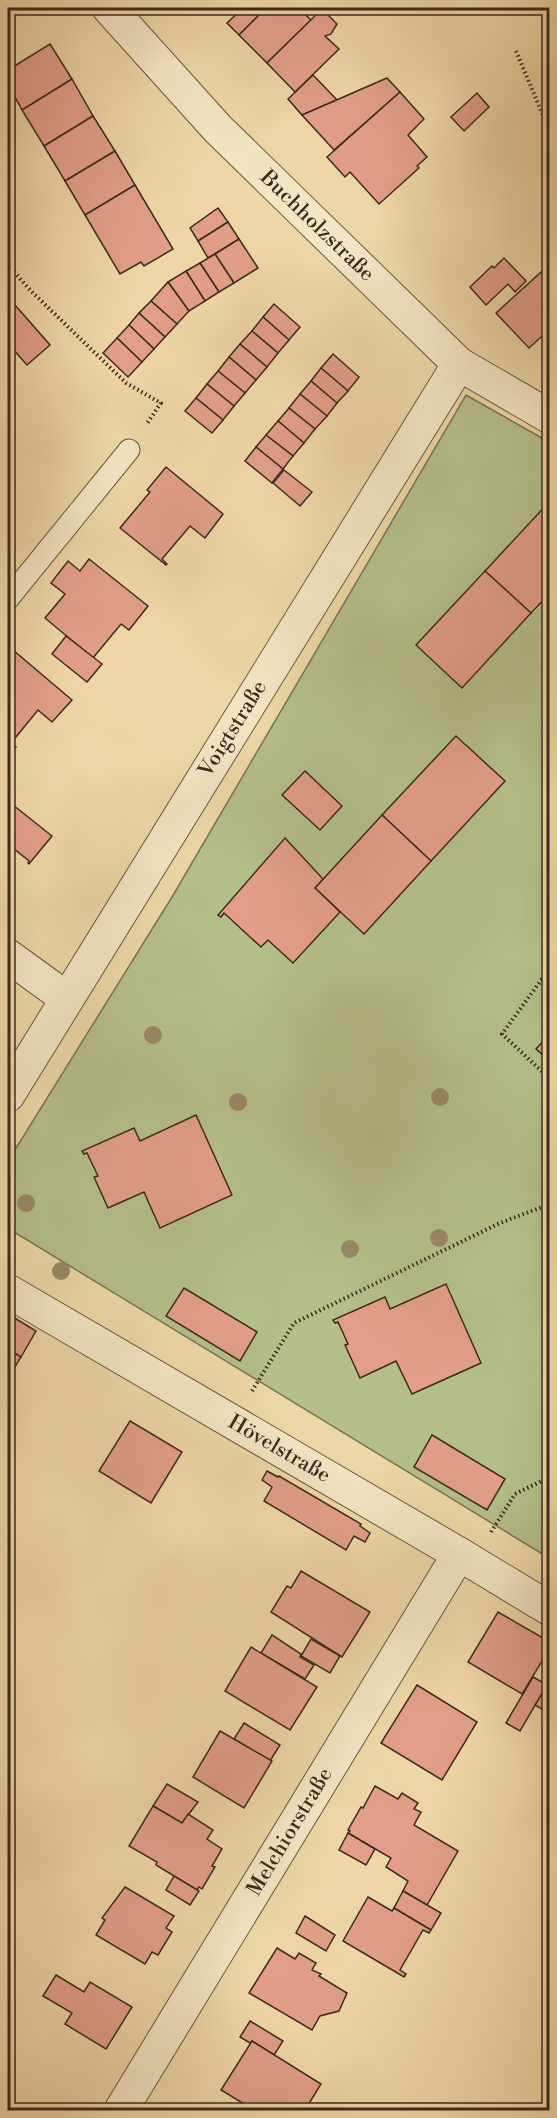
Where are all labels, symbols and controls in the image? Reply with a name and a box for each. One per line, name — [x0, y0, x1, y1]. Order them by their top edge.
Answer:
street label: Buchholzstraße — [254, 164, 380, 287]
street label: Voigtstraße — [193, 676, 273, 783]
street label: Hövelstraße — [223, 1409, 335, 1489]
street label: Melchiorstraße — [242, 1763, 338, 1901]

